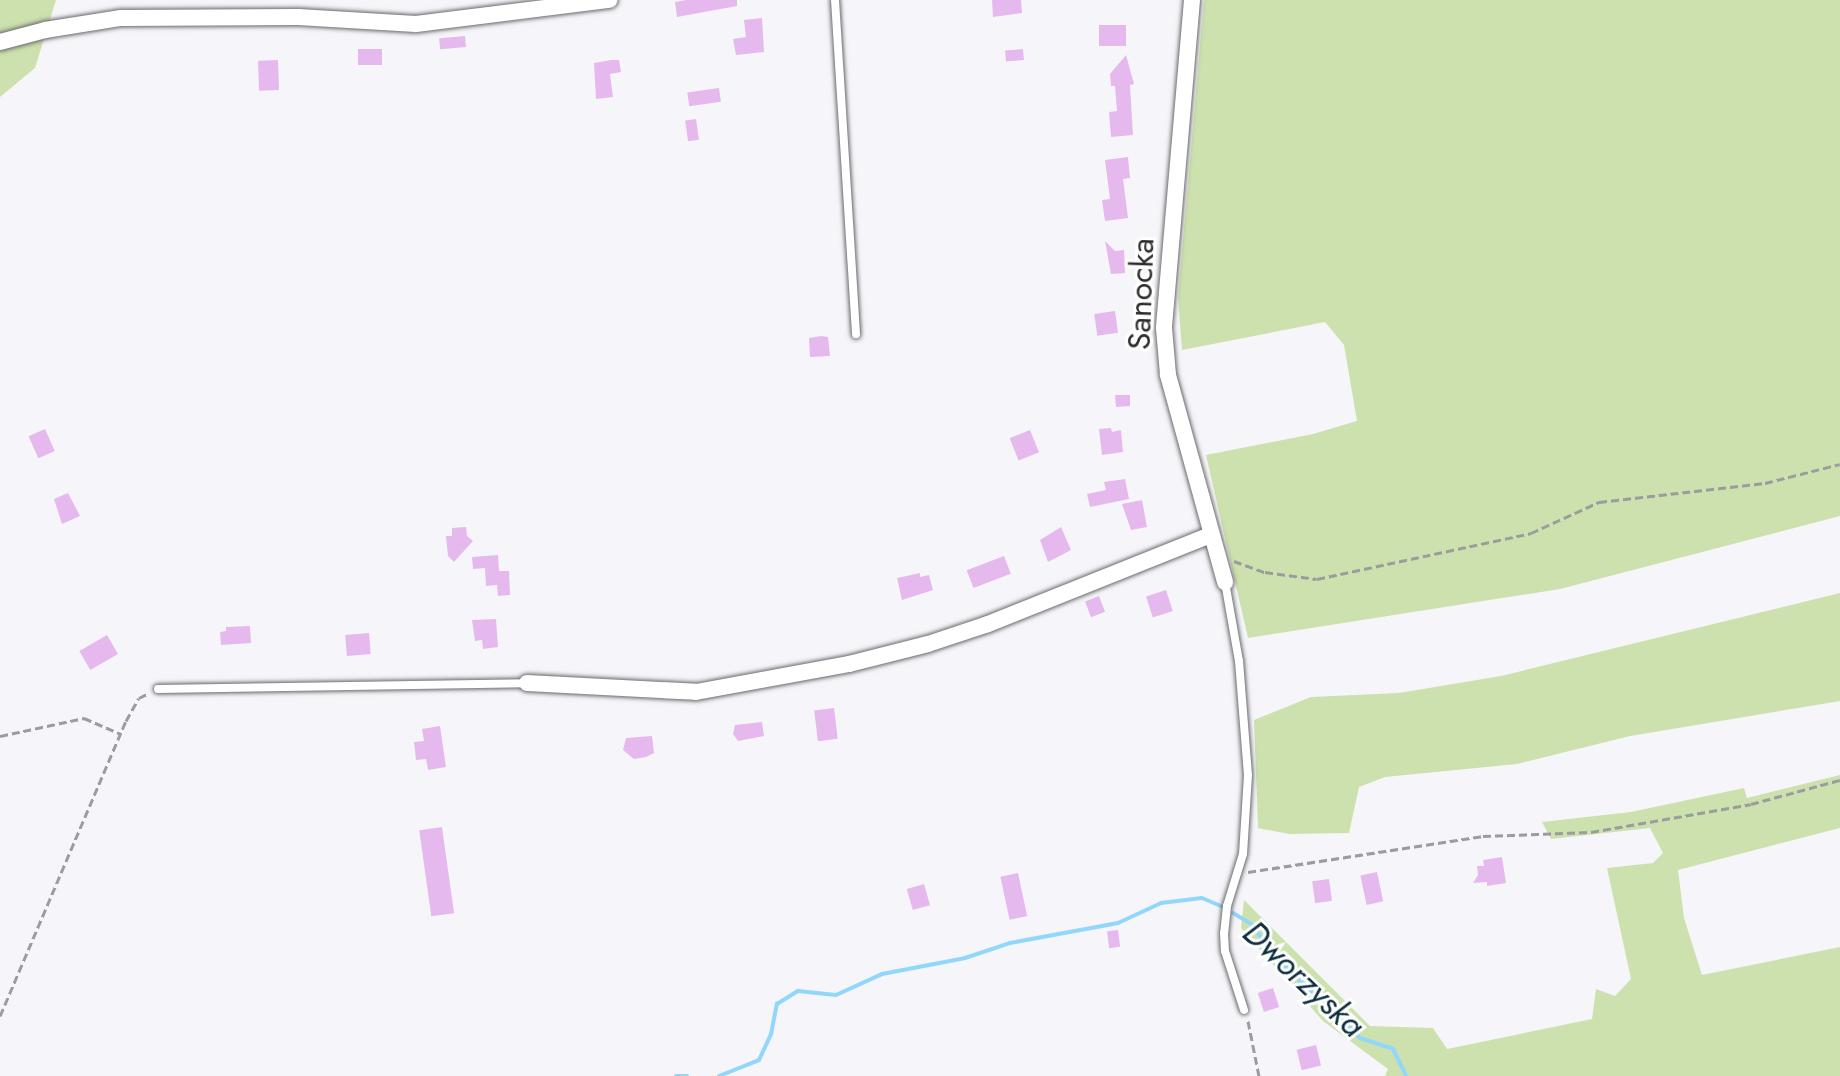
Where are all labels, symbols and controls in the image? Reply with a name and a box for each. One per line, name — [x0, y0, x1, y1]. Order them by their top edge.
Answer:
street label: Sanocka — [1120, 237, 1162, 351]
water label: Dworzyska — [1234, 912, 1374, 1046]

